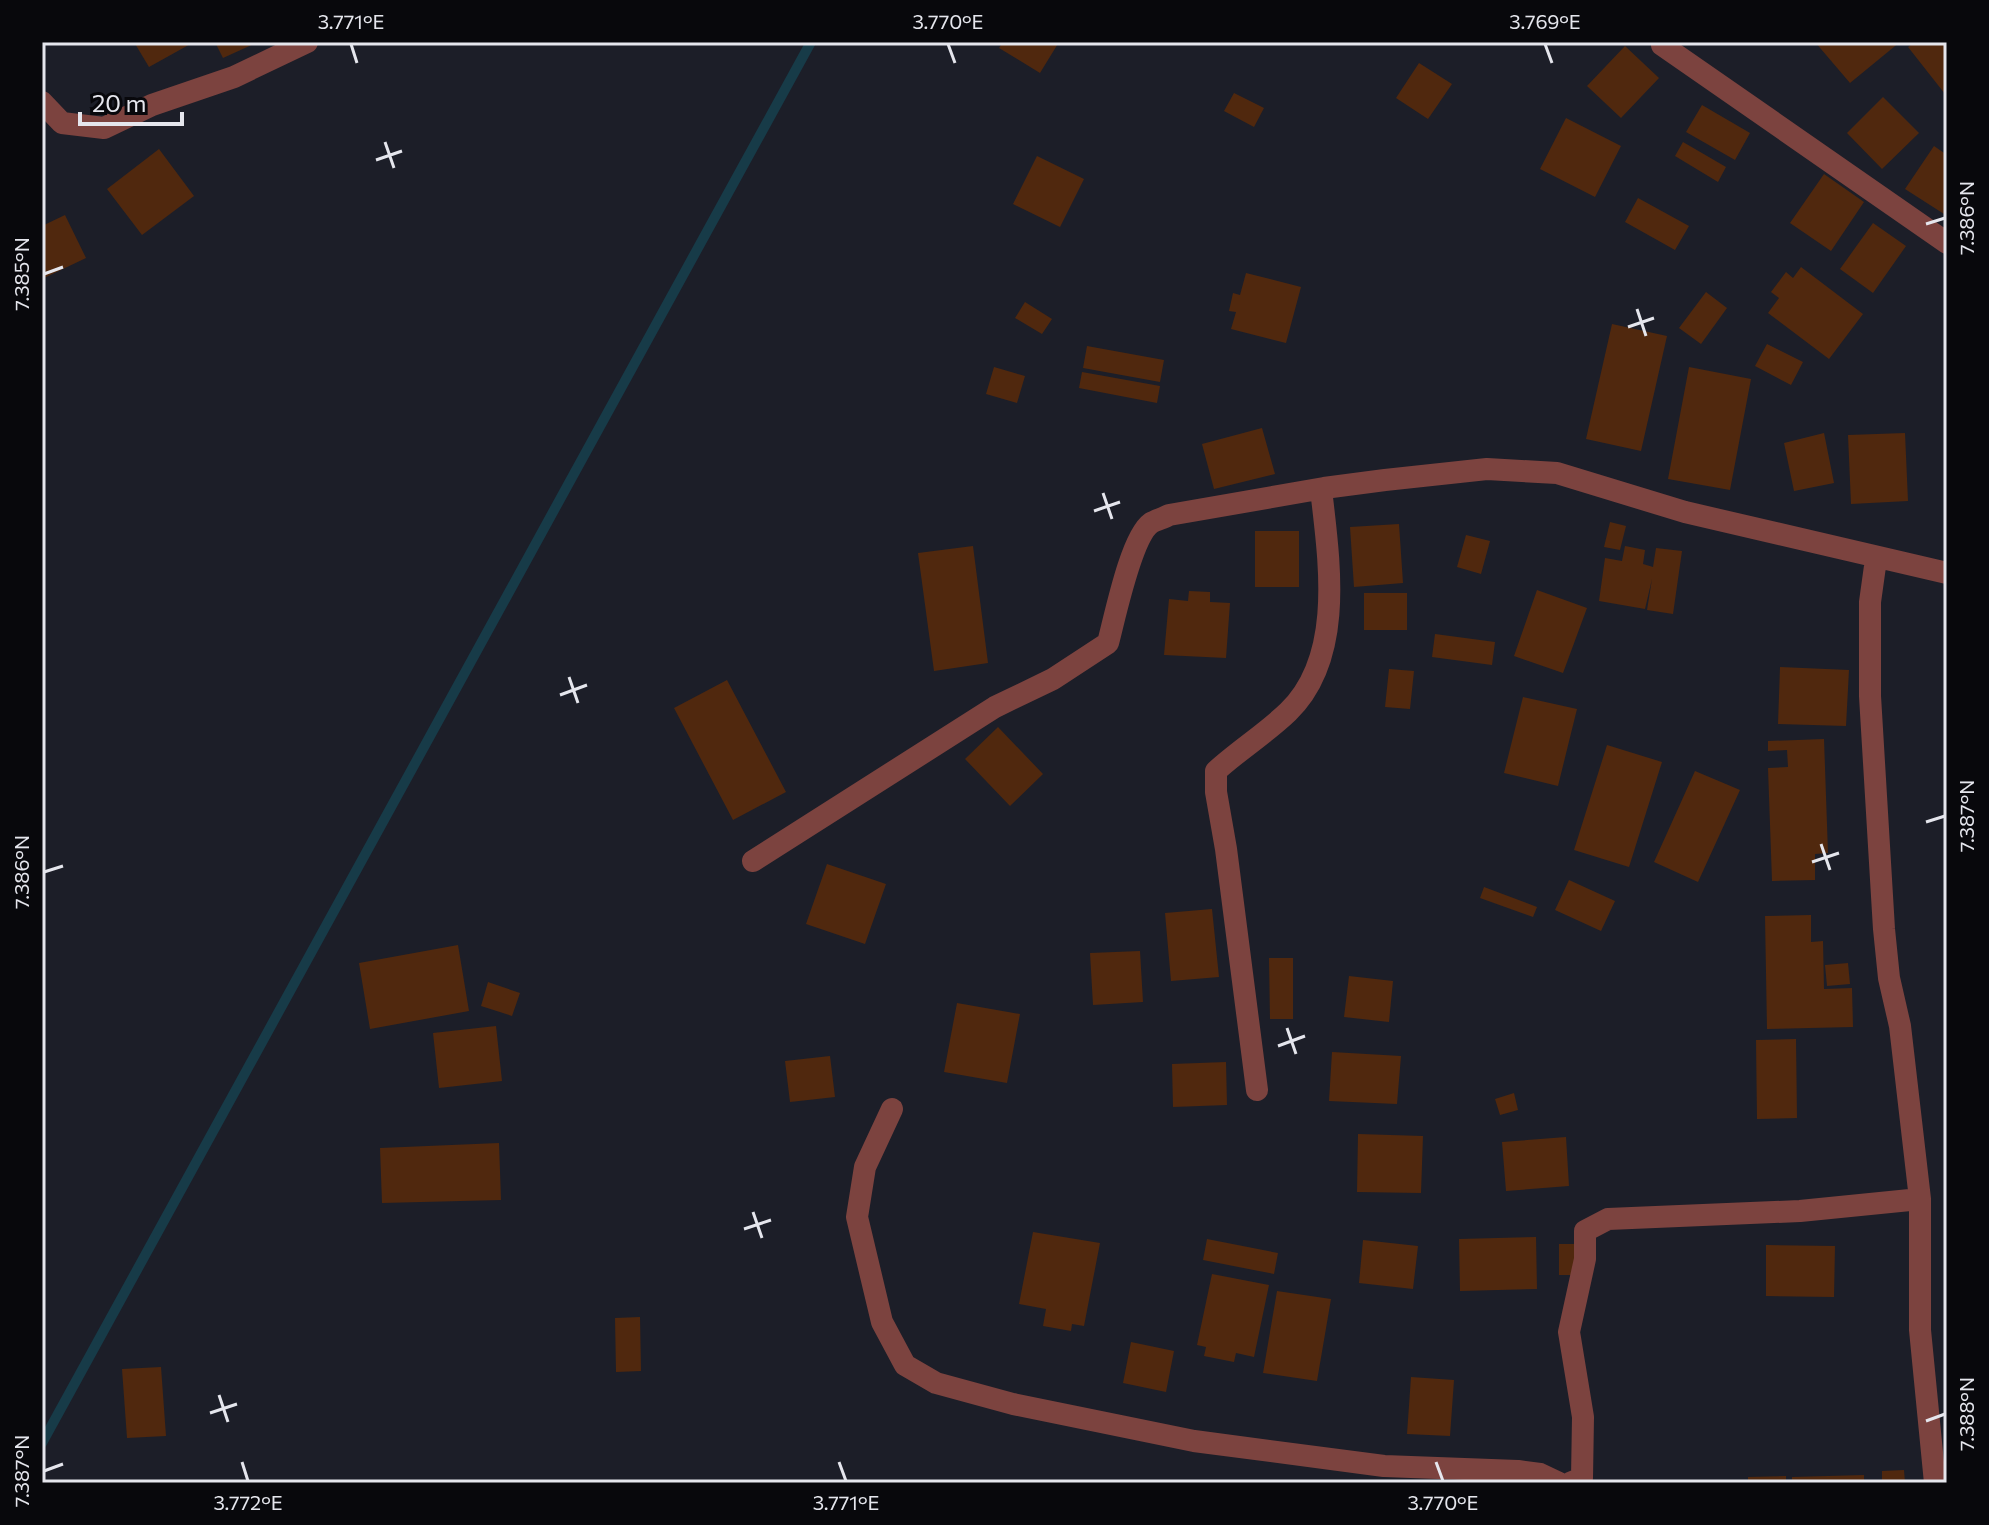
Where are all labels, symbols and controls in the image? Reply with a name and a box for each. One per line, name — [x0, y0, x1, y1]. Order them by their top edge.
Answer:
text: 3.771°E — [318, 9, 384, 33]
text: 3.770°E — [913, 9, 983, 33]
text: 3.769°E — [1509, 9, 1581, 33]
scale bar — [80, 76, 182, 126]
text: 20 m — [92, 88, 146, 117]
text: 7.386°N — [1954, 181, 1978, 255]
text: 7.385°N — [9, 237, 33, 311]
text: 7.387°N — [1954, 780, 1978, 852]
text: 7.386°N — [9, 835, 33, 909]
text: 7.388°N — [1954, 1377, 1978, 1451]
text: 7.387°N — [9, 1435, 33, 1507]
text: 3.772°E — [213, 1490, 283, 1514]
text: 3.771°E — [813, 1490, 879, 1514]
text: 3.770°E — [1408, 1490, 1478, 1514]

